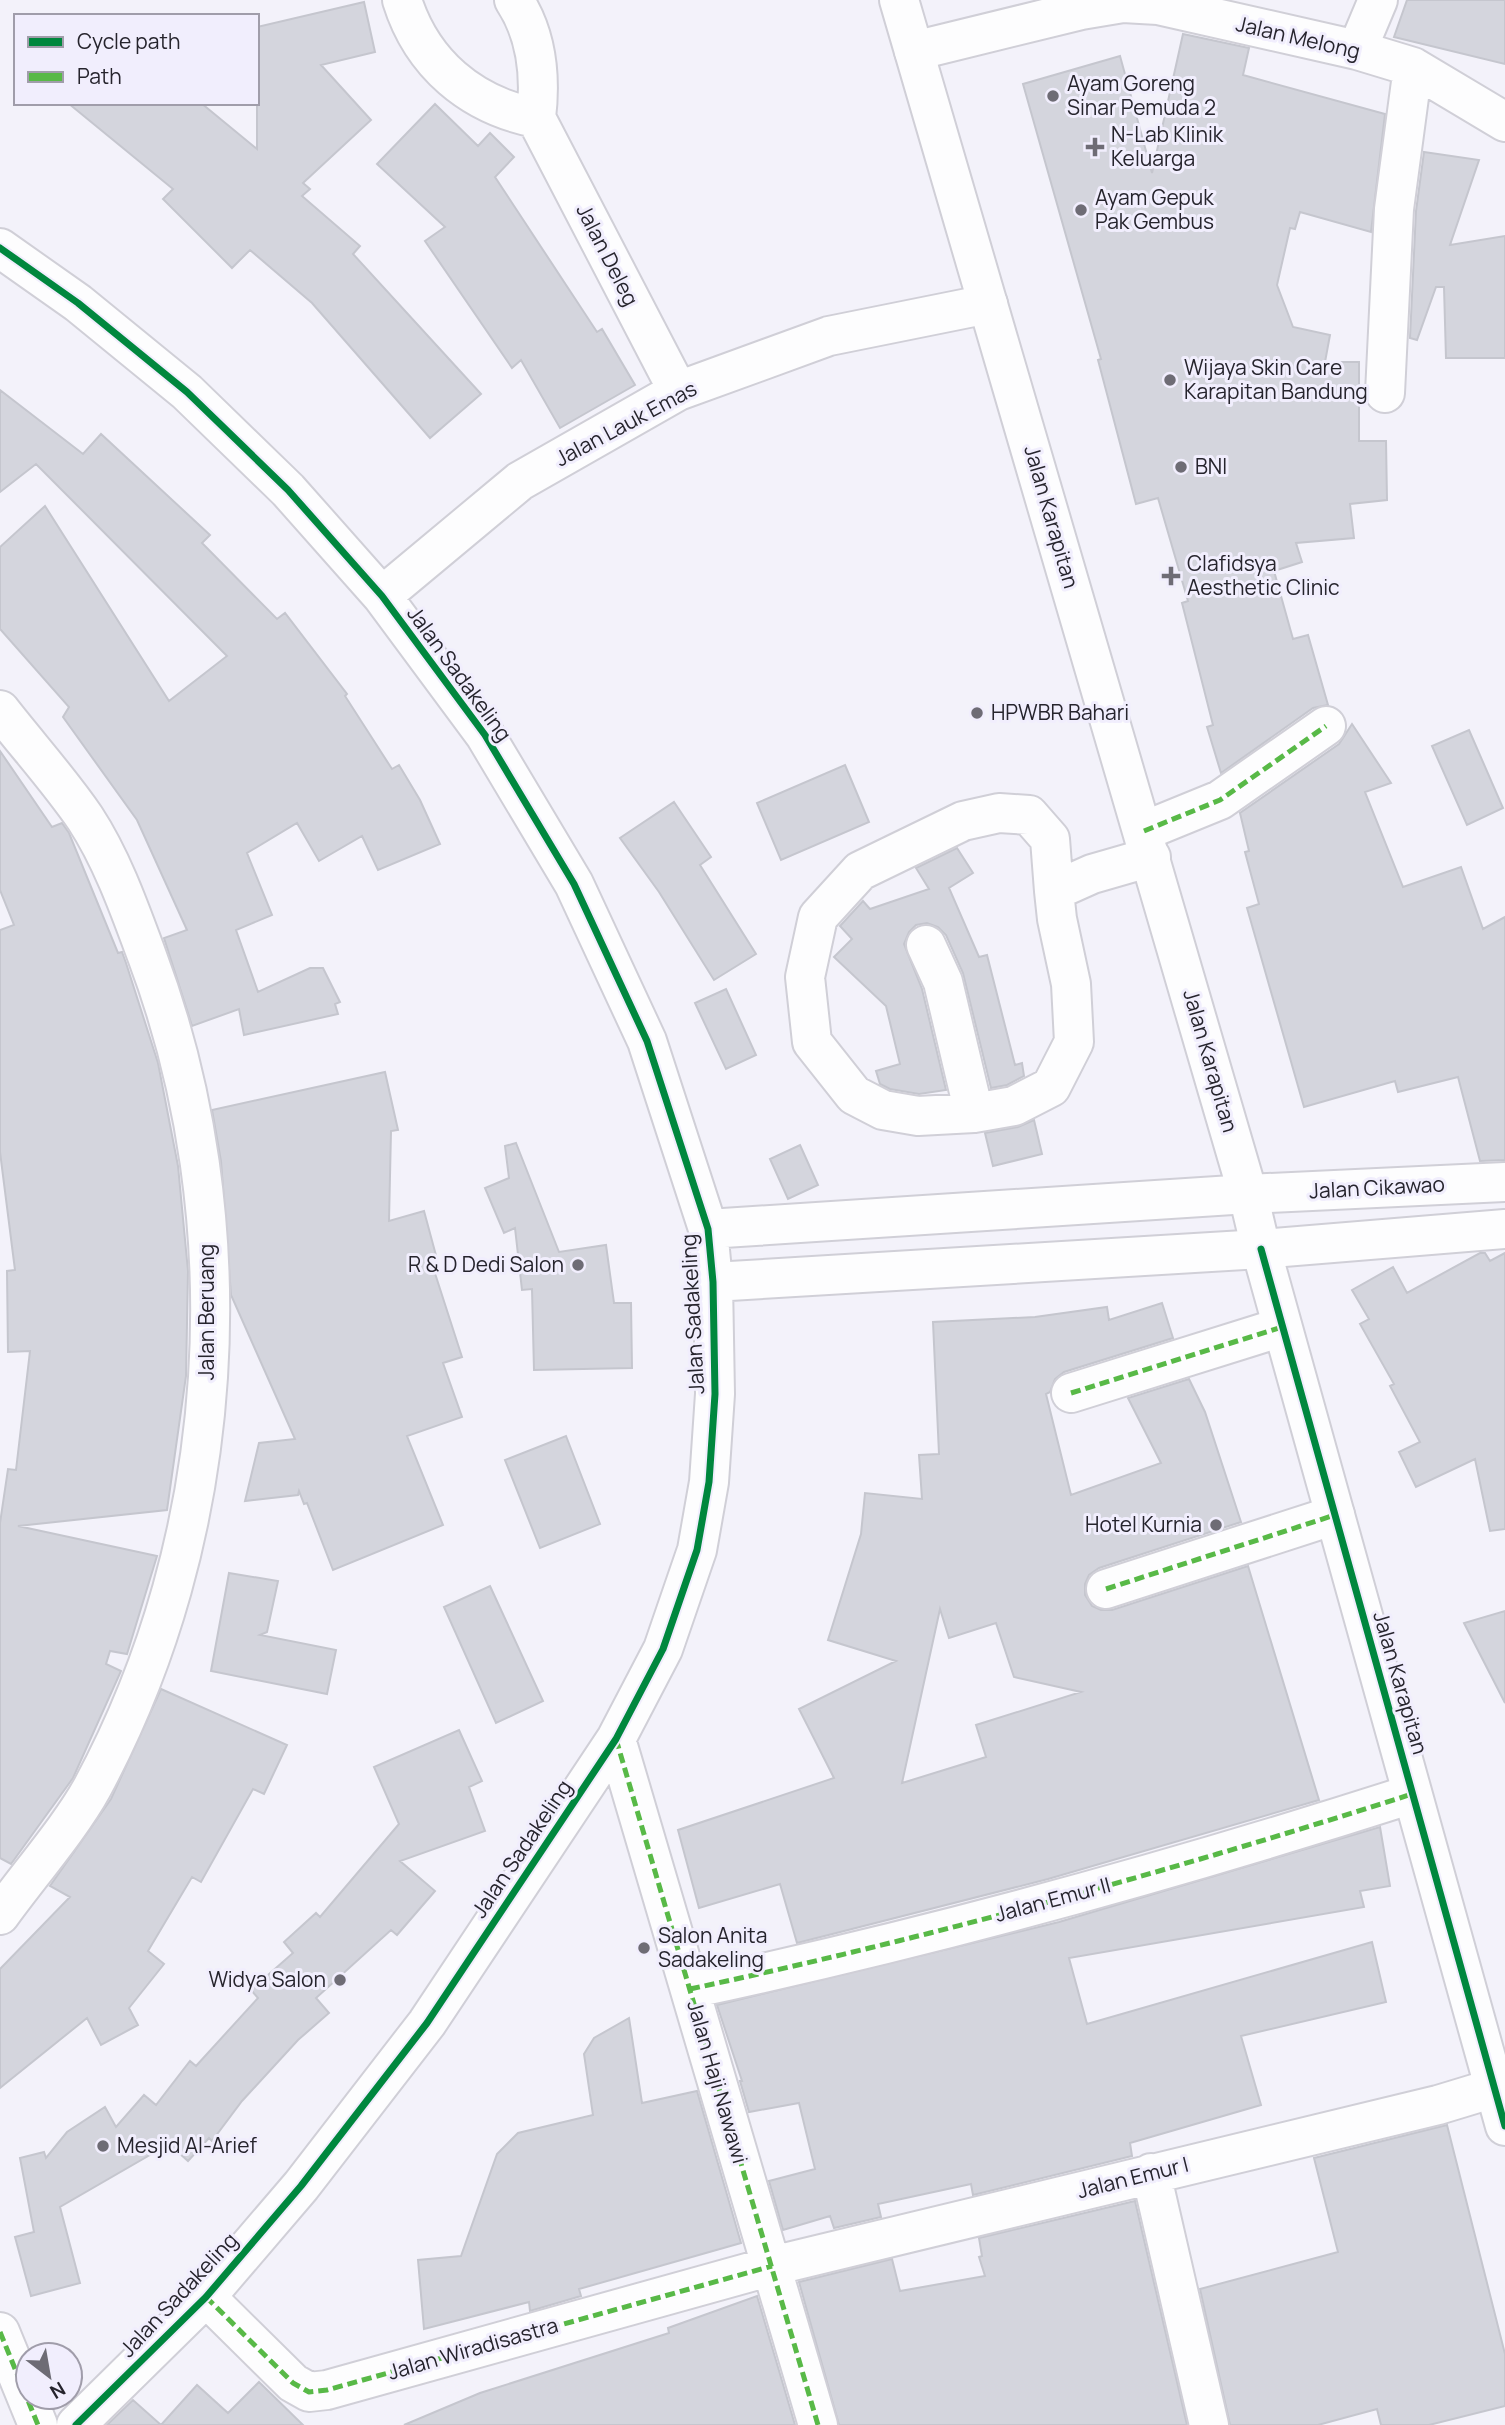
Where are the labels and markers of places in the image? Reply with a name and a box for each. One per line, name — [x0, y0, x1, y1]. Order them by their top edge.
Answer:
place label: Ayam Goreng Sinar Pemuda 2 — [1067, 69, 1216, 121]
marker: Ayam Goreng Sinar Pemuda 2 — [1045, 88, 1061, 104]
place label: N-Lab Klinik Keluarga — [1111, 120, 1224, 172]
marker: N-Lab Klinik Keluarga — [1085, 137, 1105, 157]
place label: Ayam Gepuk Pak Gembus — [1095, 183, 1214, 235]
marker: Ayam Gepuk Pak Gembus — [1073, 202, 1089, 218]
place label: Wijaya Skin Care Karapitan Bandung — [1184, 353, 1368, 405]
marker: Wijaya Skin Care Karapitan Bandung — [1162, 372, 1178, 388]
place label: BNI — [1195, 452, 1227, 480]
marker: BNI — [1173, 459, 1189, 475]
place label: Clafidsya Aesthetic Clinic — [1187, 549, 1340, 601]
marker: Clafidsya Aesthetic Clinic — [1161, 566, 1181, 586]
place label: HPWBR Bahari — [991, 698, 1129, 726]
marker: HPWBR Bahari — [969, 705, 985, 721]
place label: R & D Dedi Salon — [408, 1250, 564, 1278]
marker: R & D Dedi Salon — [570, 1257, 586, 1273]
place label: Hotel Kurnia — [1085, 1510, 1202, 1538]
marker: Hotel Kurnia — [1208, 1517, 1224, 1533]
place label: Salon Anita Sadakeling — [658, 1921, 767, 1973]
marker: Salon Anita Sadakeling — [636, 1940, 652, 1956]
place label: Widya Salon — [208, 1965, 326, 1993]
marker: Widya Salon — [332, 1972, 348, 1988]
place label: Mesjid Al-Arief — [117, 2131, 257, 2159]
marker: Mesjid Al-Arief — [95, 2138, 111, 2154]

